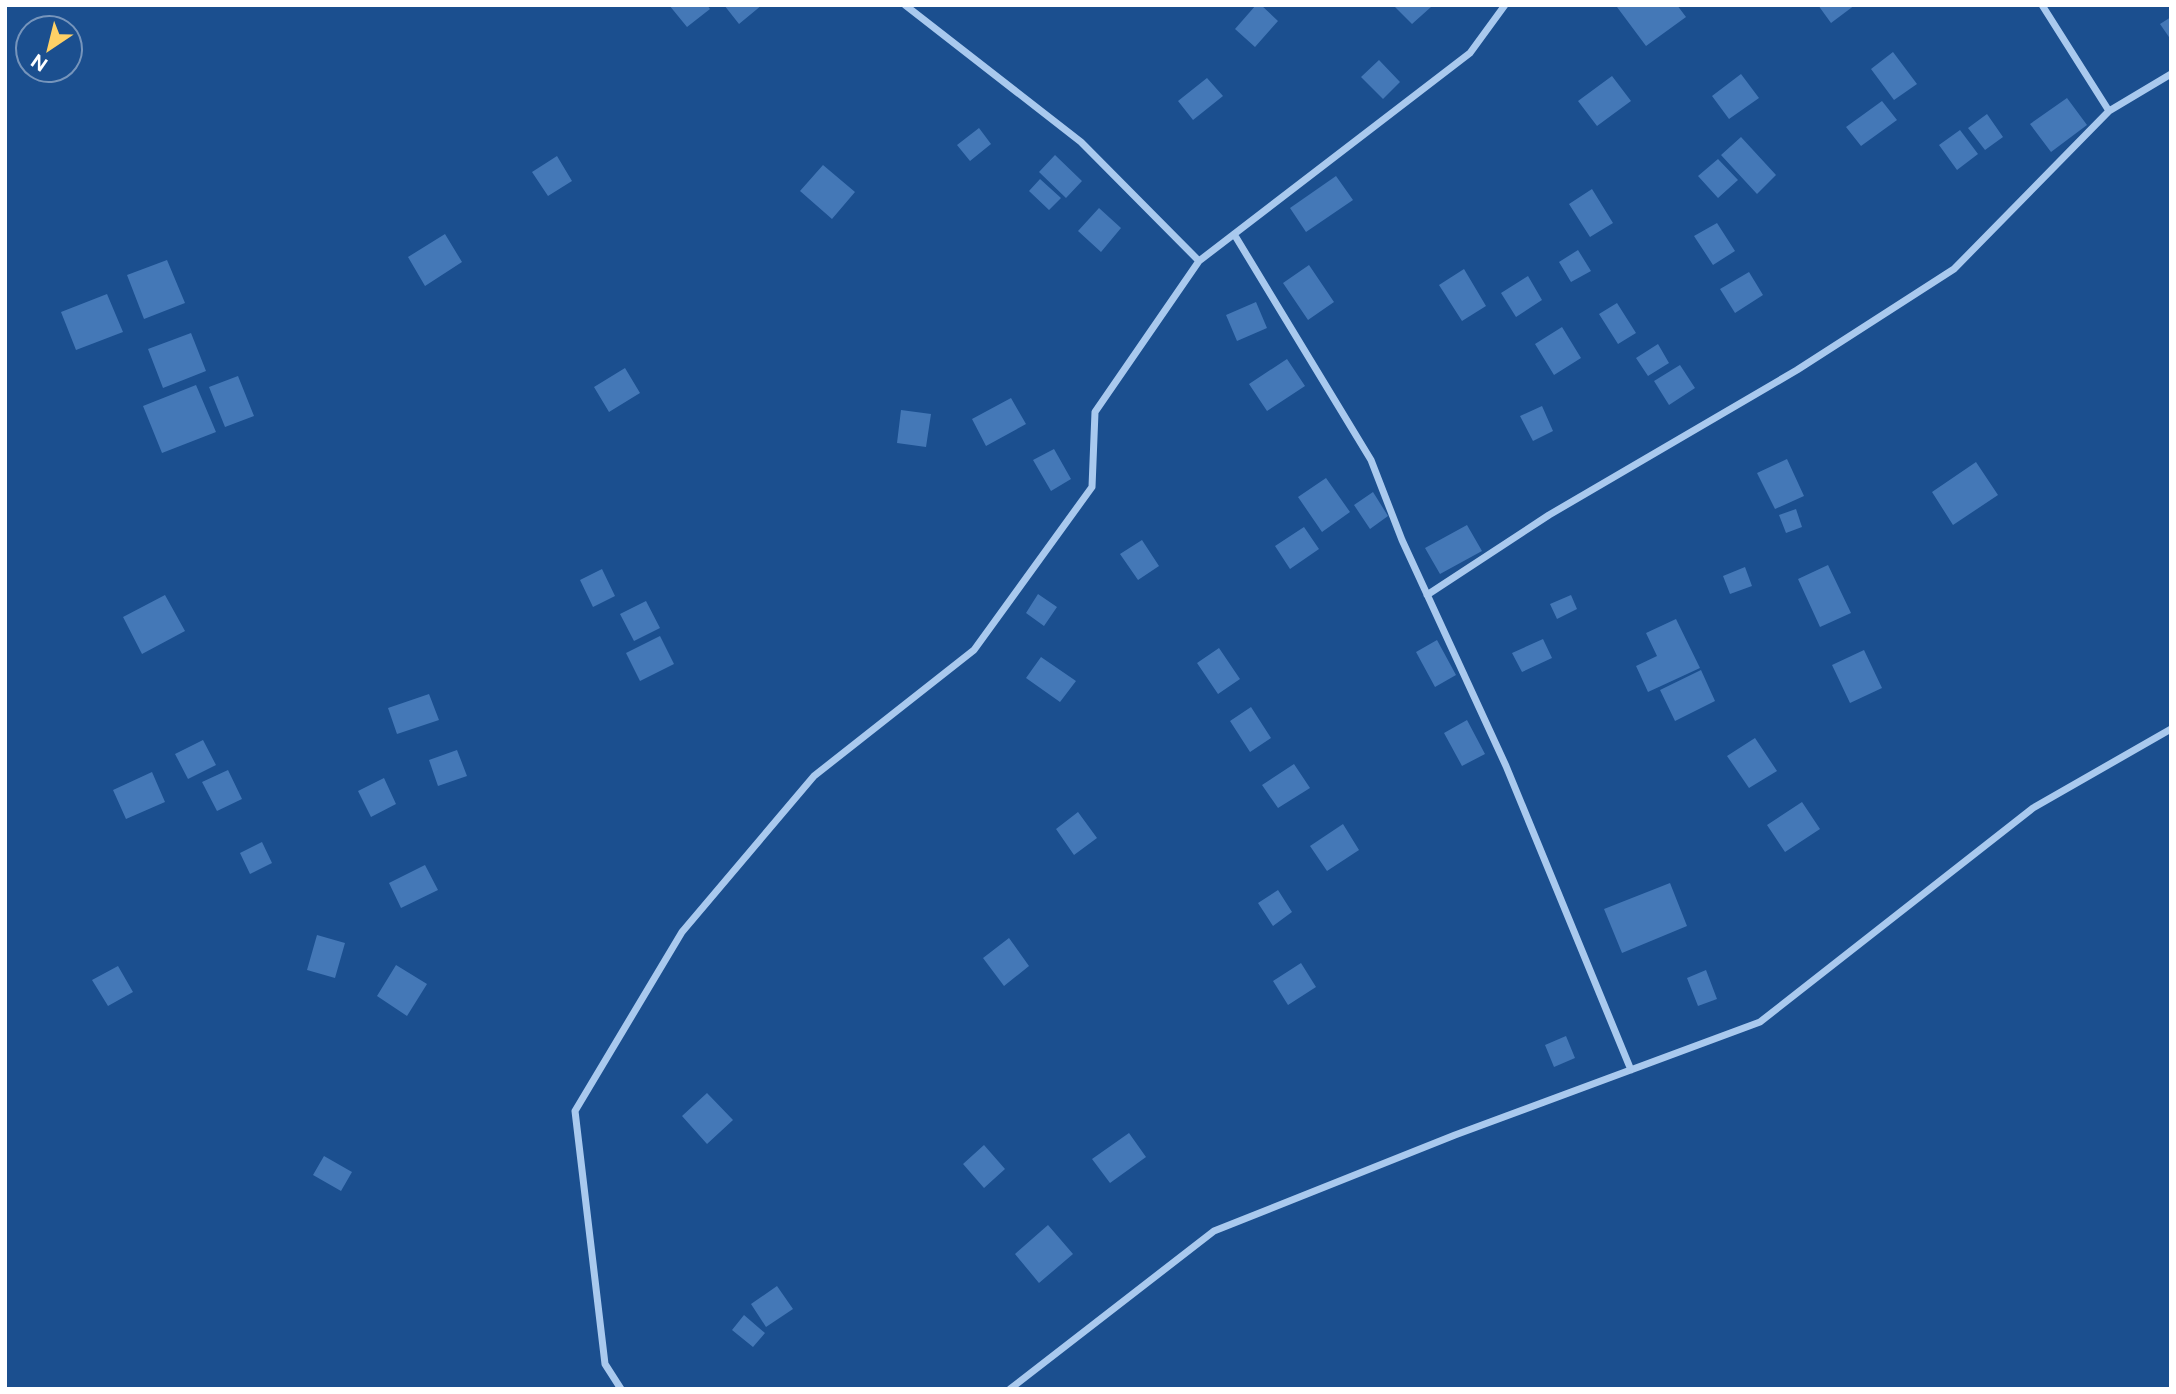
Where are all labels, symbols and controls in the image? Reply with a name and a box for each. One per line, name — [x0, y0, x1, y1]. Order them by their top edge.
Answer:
north arrow — [14, 14, 84, 84]
text: N — [27, 50, 52, 76]

